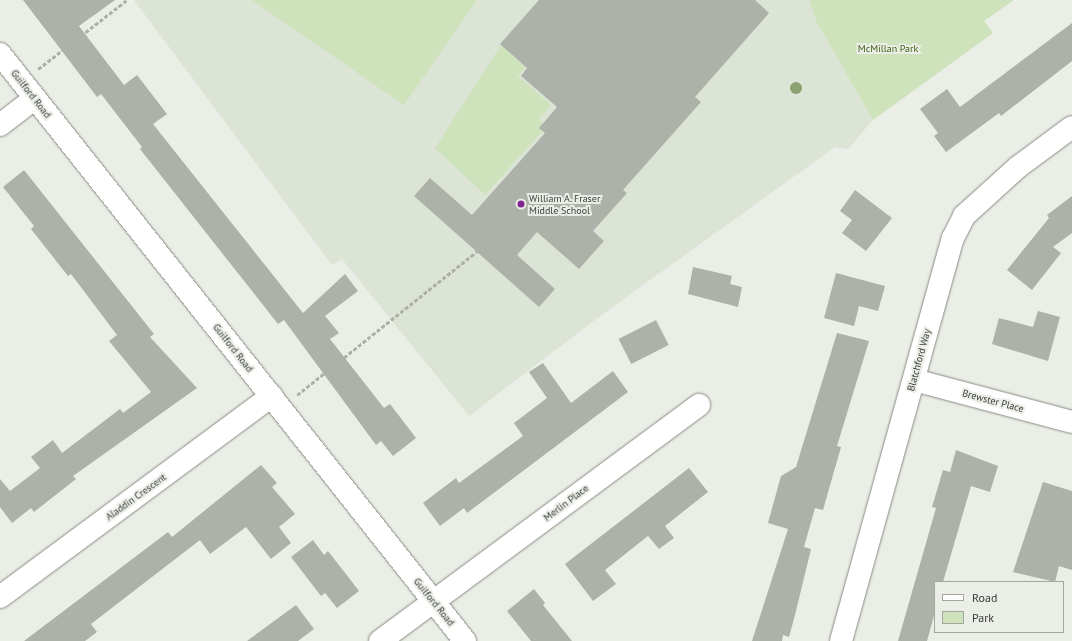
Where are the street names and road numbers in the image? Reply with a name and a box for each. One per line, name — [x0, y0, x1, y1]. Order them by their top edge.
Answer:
street label: Guilford Road — [8, 67, 54, 121]
street label: Guilford Road — [210, 321, 256, 375]
street label: Blatchford Way — [905, 327, 933, 393]
street label: Brewster Place — [961, 387, 1025, 415]
street label: Aladdin Crescent — [103, 471, 169, 523]
street label: Merlin Place — [541, 482, 591, 524]
street label: Guilford Road — [411, 576, 457, 628]

